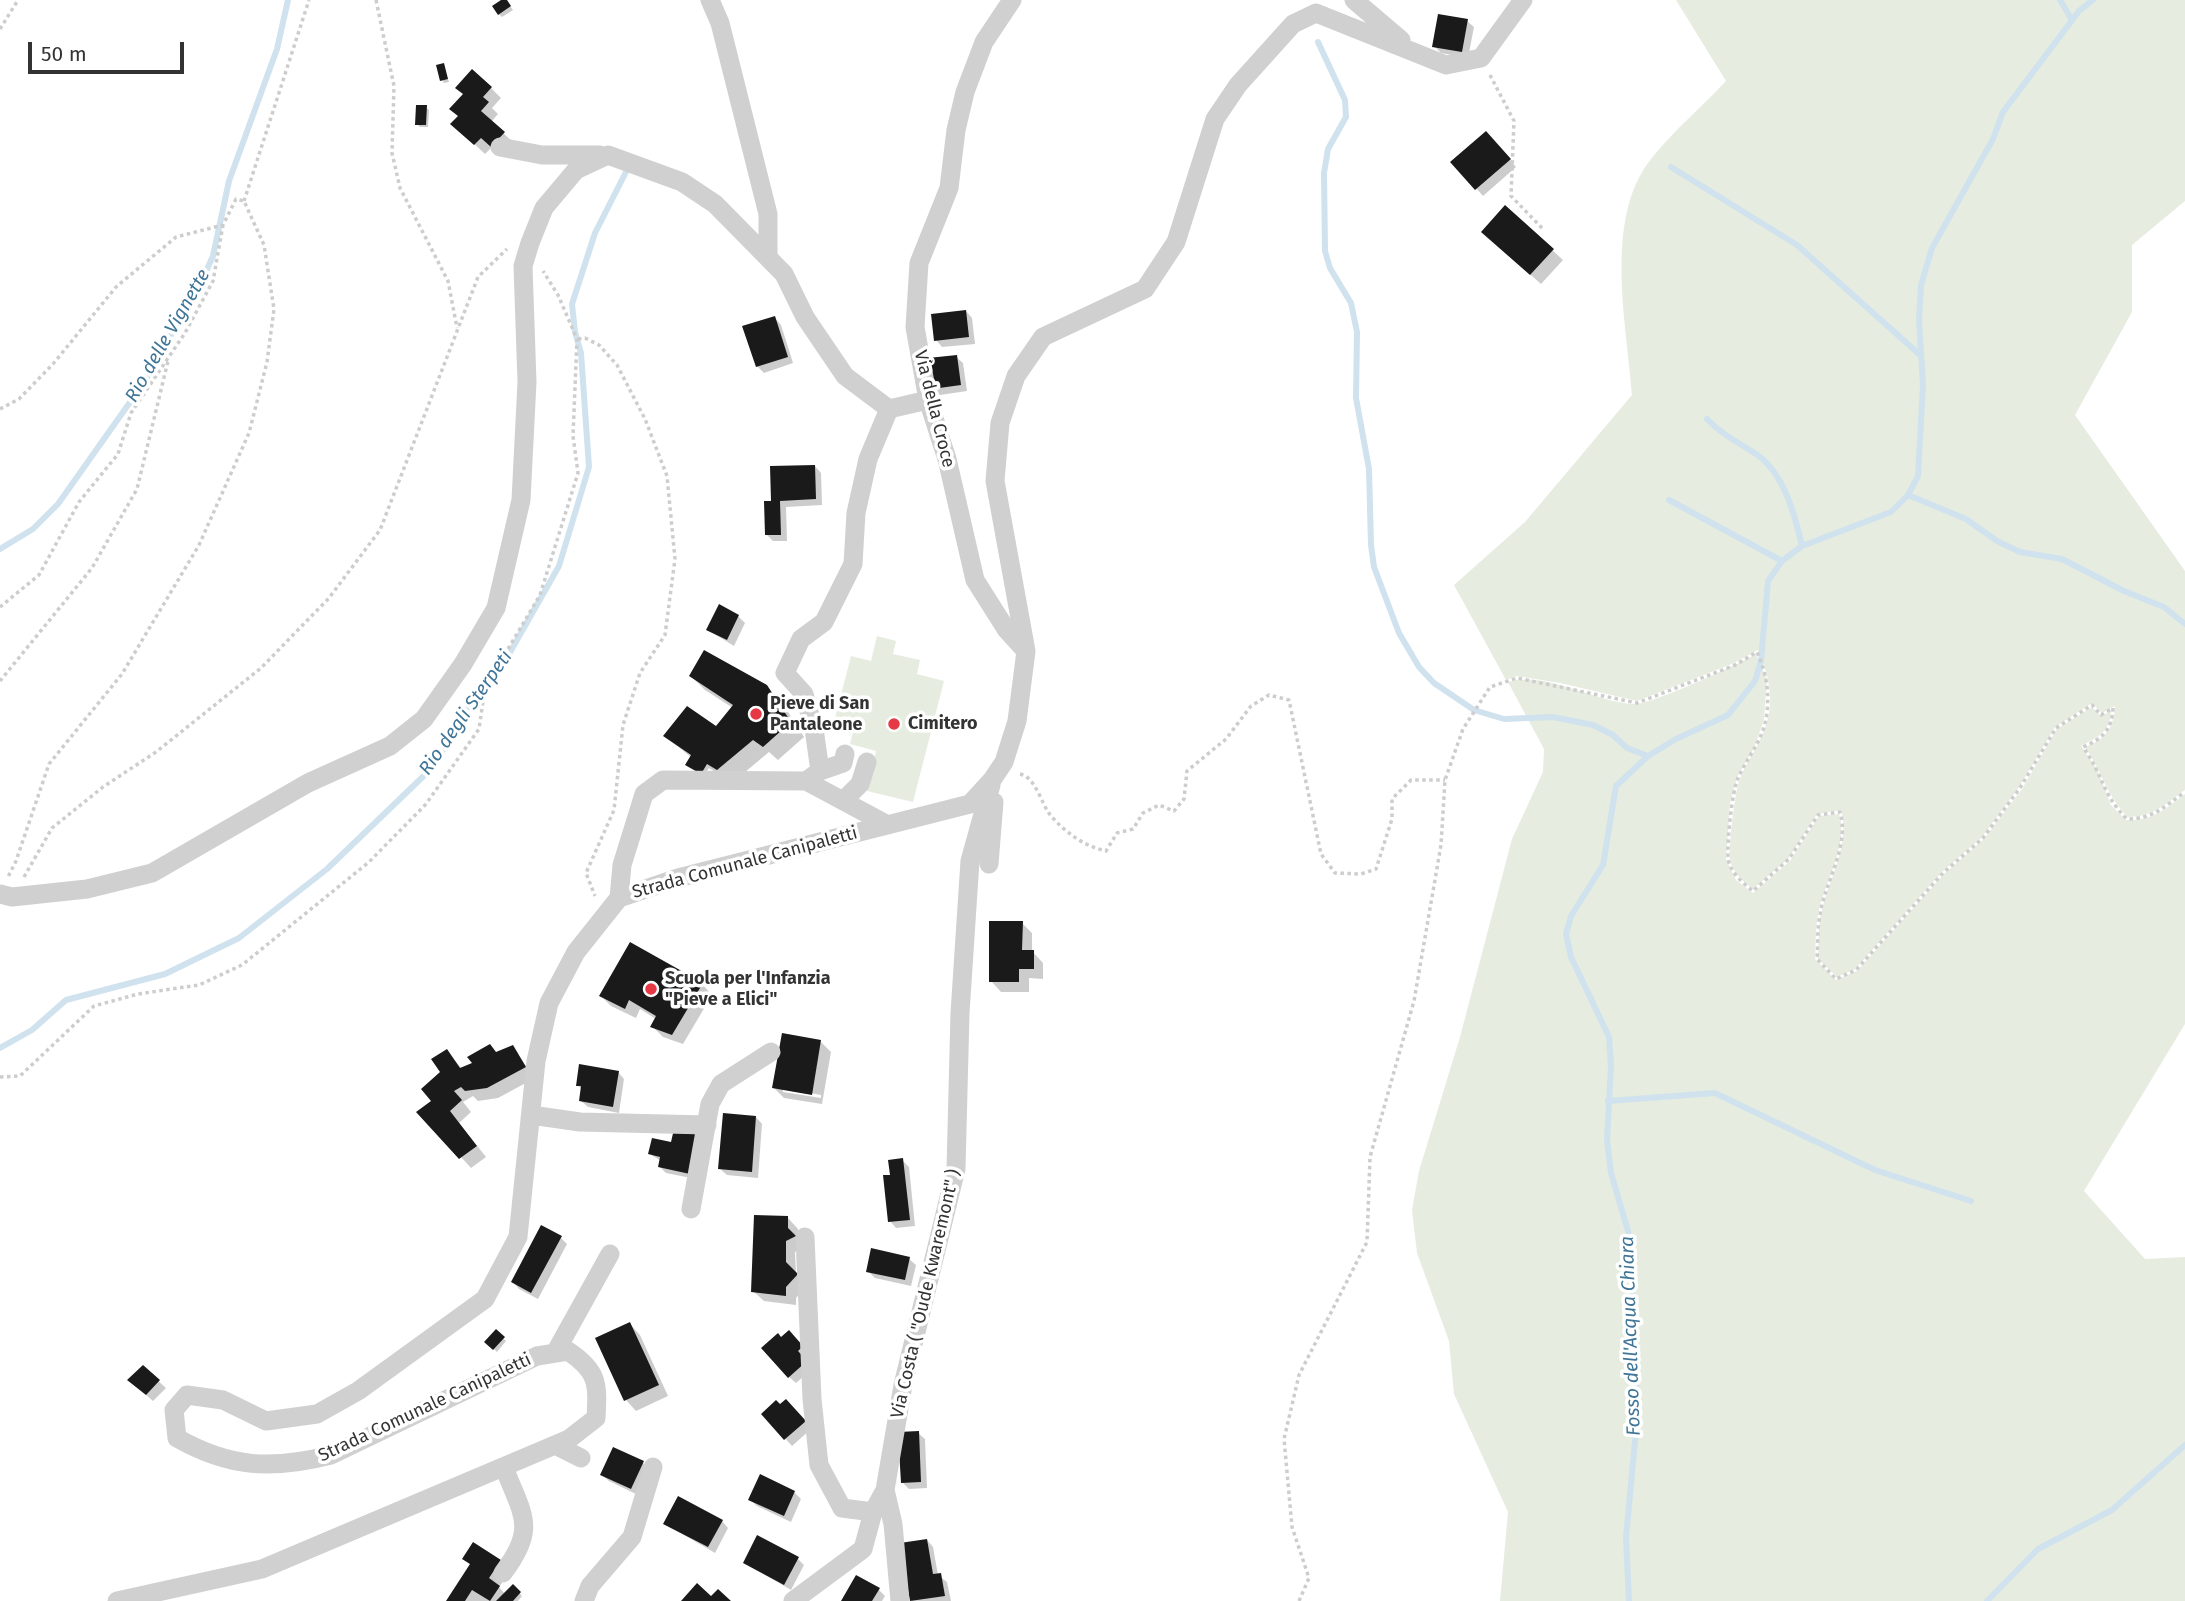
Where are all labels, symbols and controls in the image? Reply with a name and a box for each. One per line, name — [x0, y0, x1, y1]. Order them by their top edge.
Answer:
scale bar — [32, 28, 187, 72]
text: 50 m — [41, 41, 87, 67]
water label: Rio delle Vignette — [121, 265, 215, 407]
street label: Via della Croce — [909, 348, 959, 470]
water label: Rio degli Sterpeti — [415, 646, 517, 780]
place label: Pieve di San Pantaleone — [770, 693, 870, 736]
marker: Pieve di San Pantaleone — [748, 706, 764, 722]
place label: Cimitero — [908, 713, 977, 735]
marker: Cimitero — [886, 716, 902, 732]
street label: Strada Comunale Canipaletti — [630, 823, 860, 903]
place label: Scuola per l'Infanzia "Pieve a Elici" — [665, 968, 831, 1010]
marker: Scuola per l'Infanzia "Pieve a Elici" — [643, 981, 659, 997]
street label: Via Costa ( "Oude Kwaremont" ) — [887, 1167, 965, 1421]
water label: Fosso dell'Acqua Chiara — [1616, 1236, 1646, 1436]
street label: Strada Comunale Canipaletti — [315, 1349, 535, 1467]

